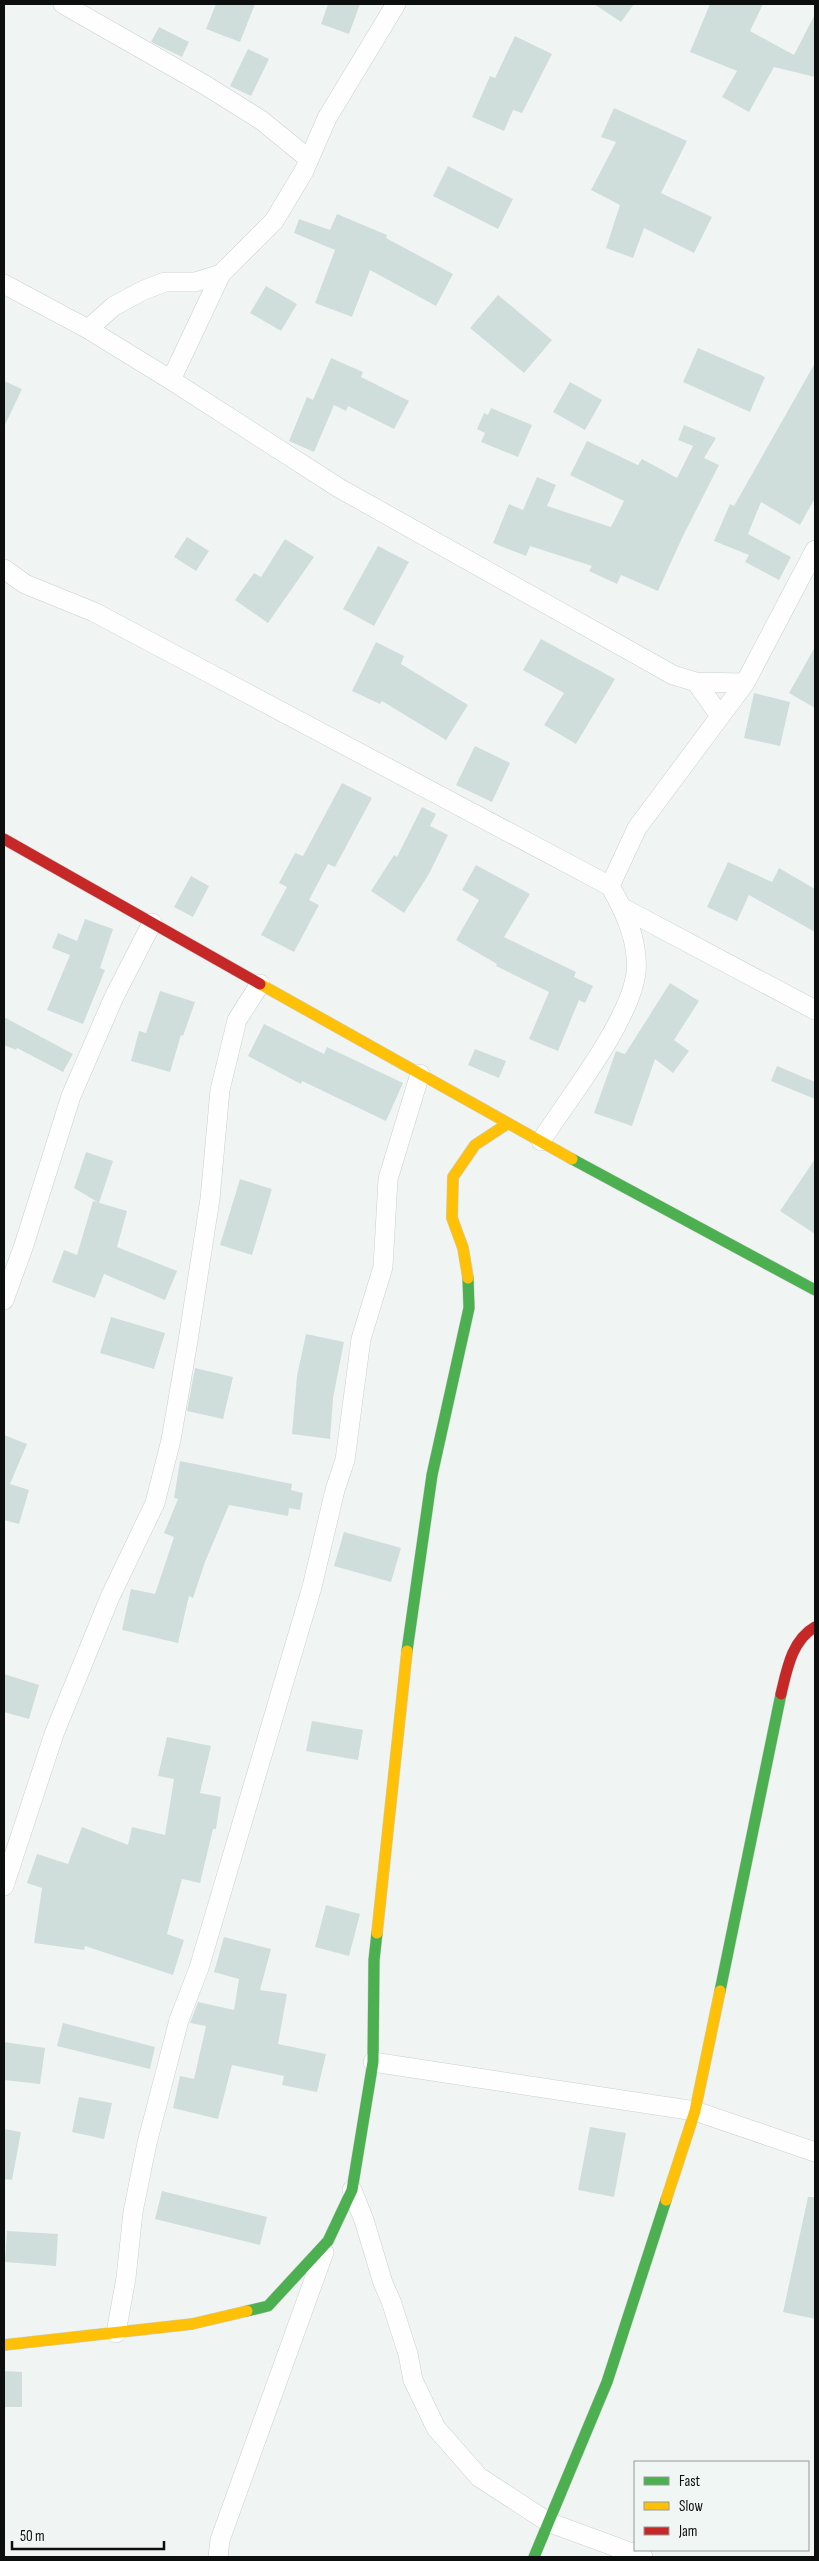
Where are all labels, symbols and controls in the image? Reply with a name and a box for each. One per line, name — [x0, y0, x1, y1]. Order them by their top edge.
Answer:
legend — [634, 2461, 809, 2551]
text: Fast — [679, 2472, 701, 2491]
text: Slow — [679, 2497, 703, 2516]
scale bar — [12, 2518, 165, 2550]
text: Jam — [678, 2522, 697, 2541]
text: 50 m — [20, 2527, 45, 2546]

